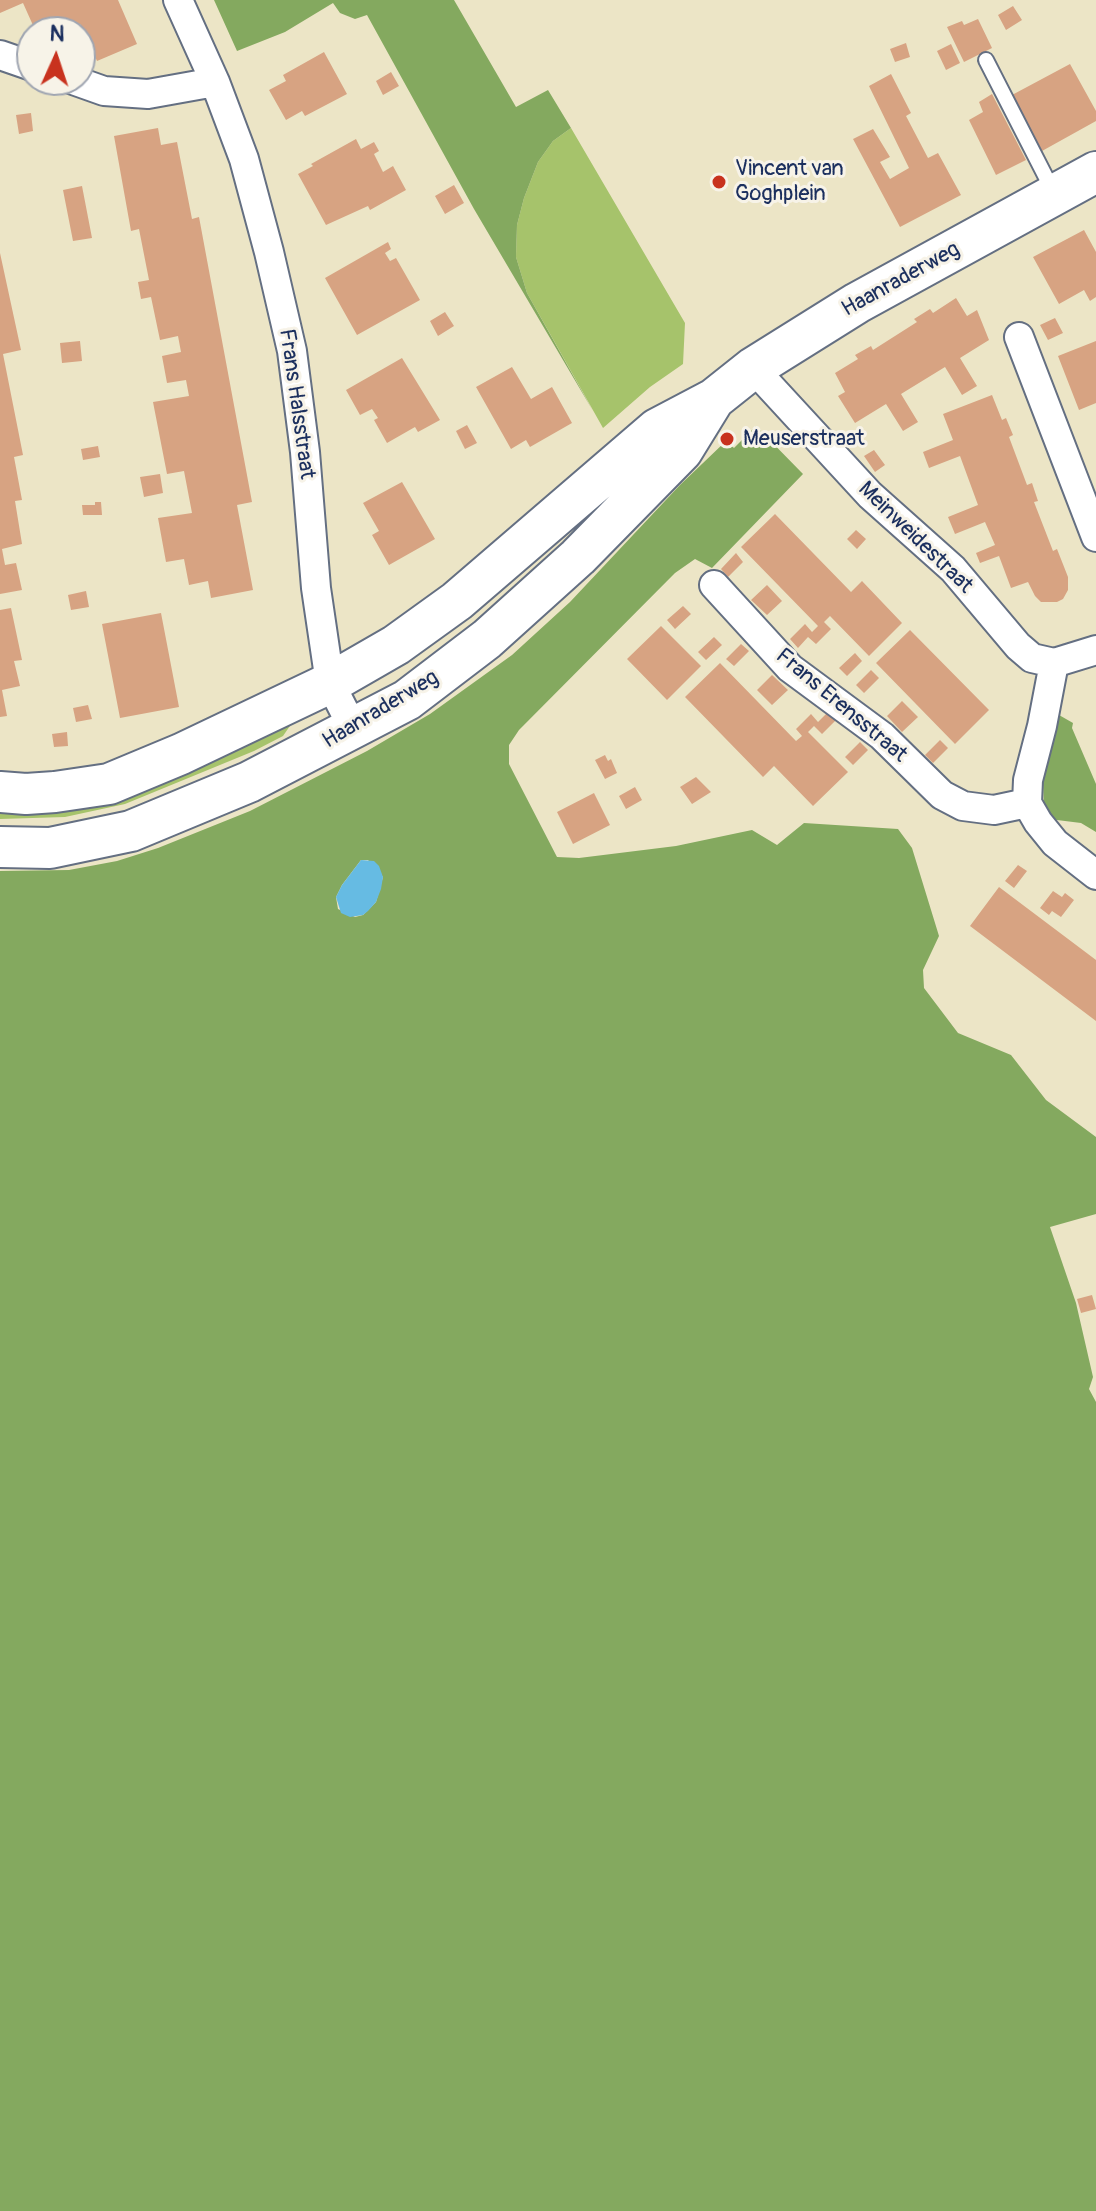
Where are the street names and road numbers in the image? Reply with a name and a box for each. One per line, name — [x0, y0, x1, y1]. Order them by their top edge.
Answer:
street label: Haanraderweg — [837, 237, 965, 323]
street label: Frans Halsstraat — [272, 327, 320, 481]
street label: Meinweidestraat — [852, 477, 978, 599]
street label: Frans Erensstraat — [770, 643, 912, 769]
street label: Haanraderweg — [318, 665, 444, 755]

